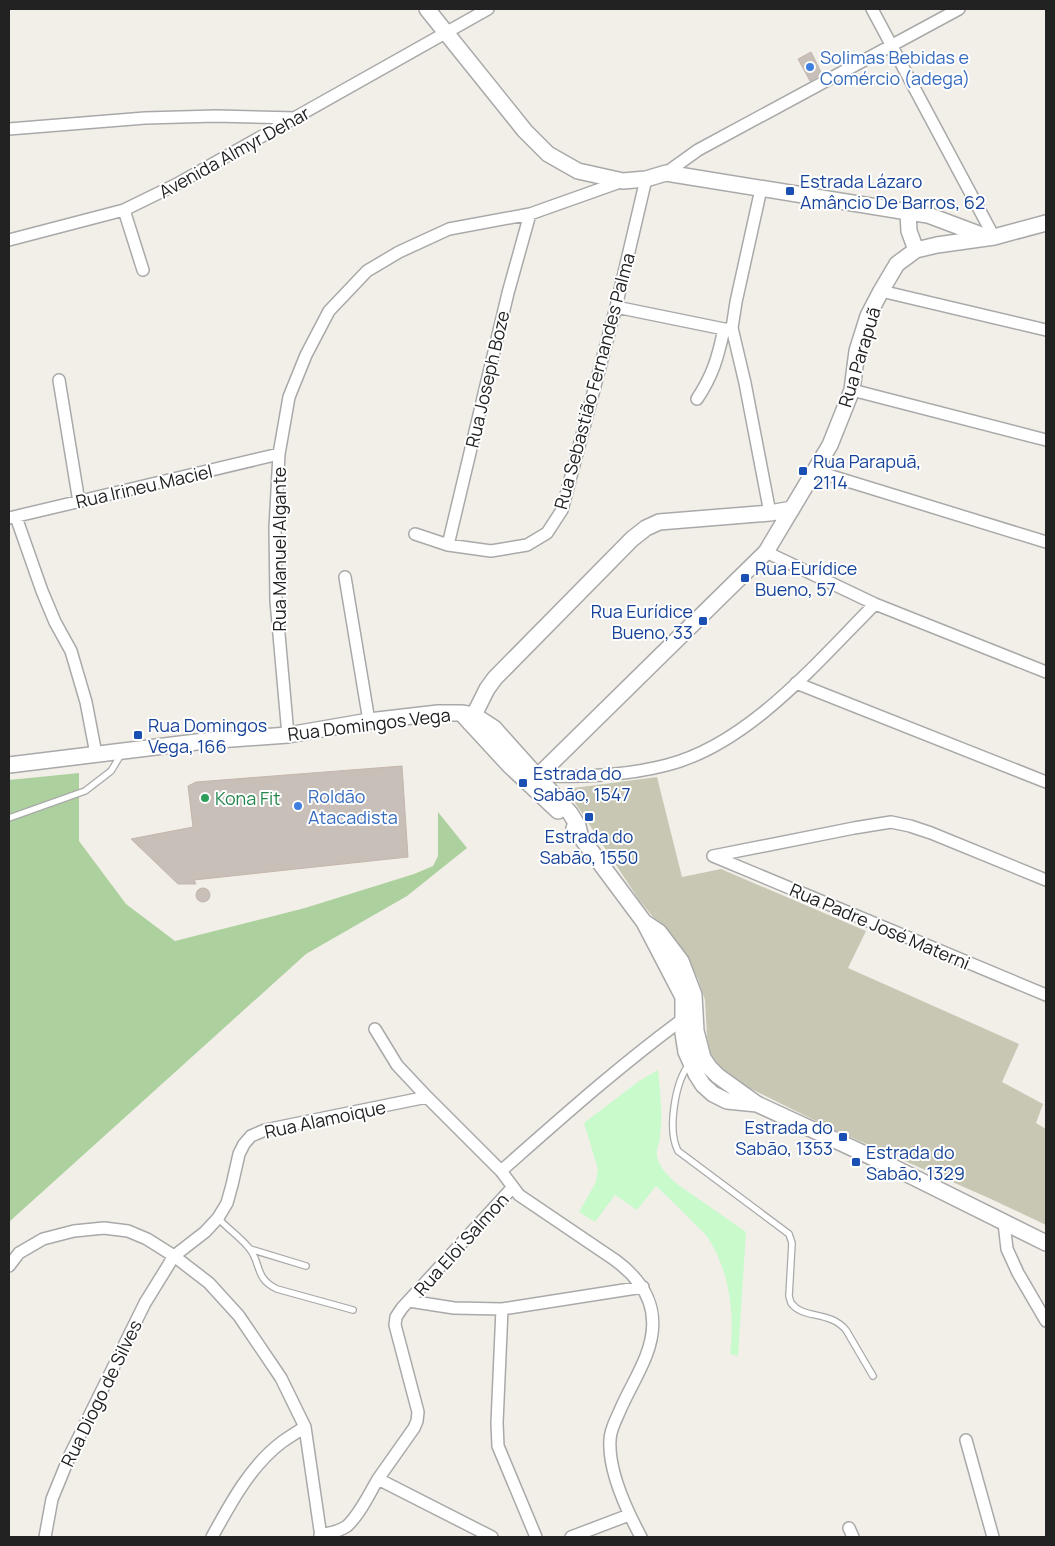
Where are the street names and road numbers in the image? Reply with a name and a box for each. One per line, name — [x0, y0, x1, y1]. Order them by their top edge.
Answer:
street label: Avenida Almyr Dehar — [154, 100, 314, 203]
street label: Rua Sebastião Fernandes Palma — [548, 250, 640, 512]
street label: Rua Parapuã — [832, 304, 886, 410]
street label: Rua Joseph Boze — [460, 308, 514, 450]
street label: Rua Irineu Maciel — [73, 459, 215, 513]
street label: Rua Manuel Algante — [267, 467, 291, 631]
street label: Rua Domingos Vega — [286, 702, 452, 746]
street label: Rua Padre José Materni — [786, 877, 974, 975]
street label: Rua Alamoique — [262, 1094, 388, 1144]
street label: Rua Eloi Salmon — [408, 1188, 514, 1300]
street label: Rua Diogo de Silves — [55, 1316, 147, 1470]

